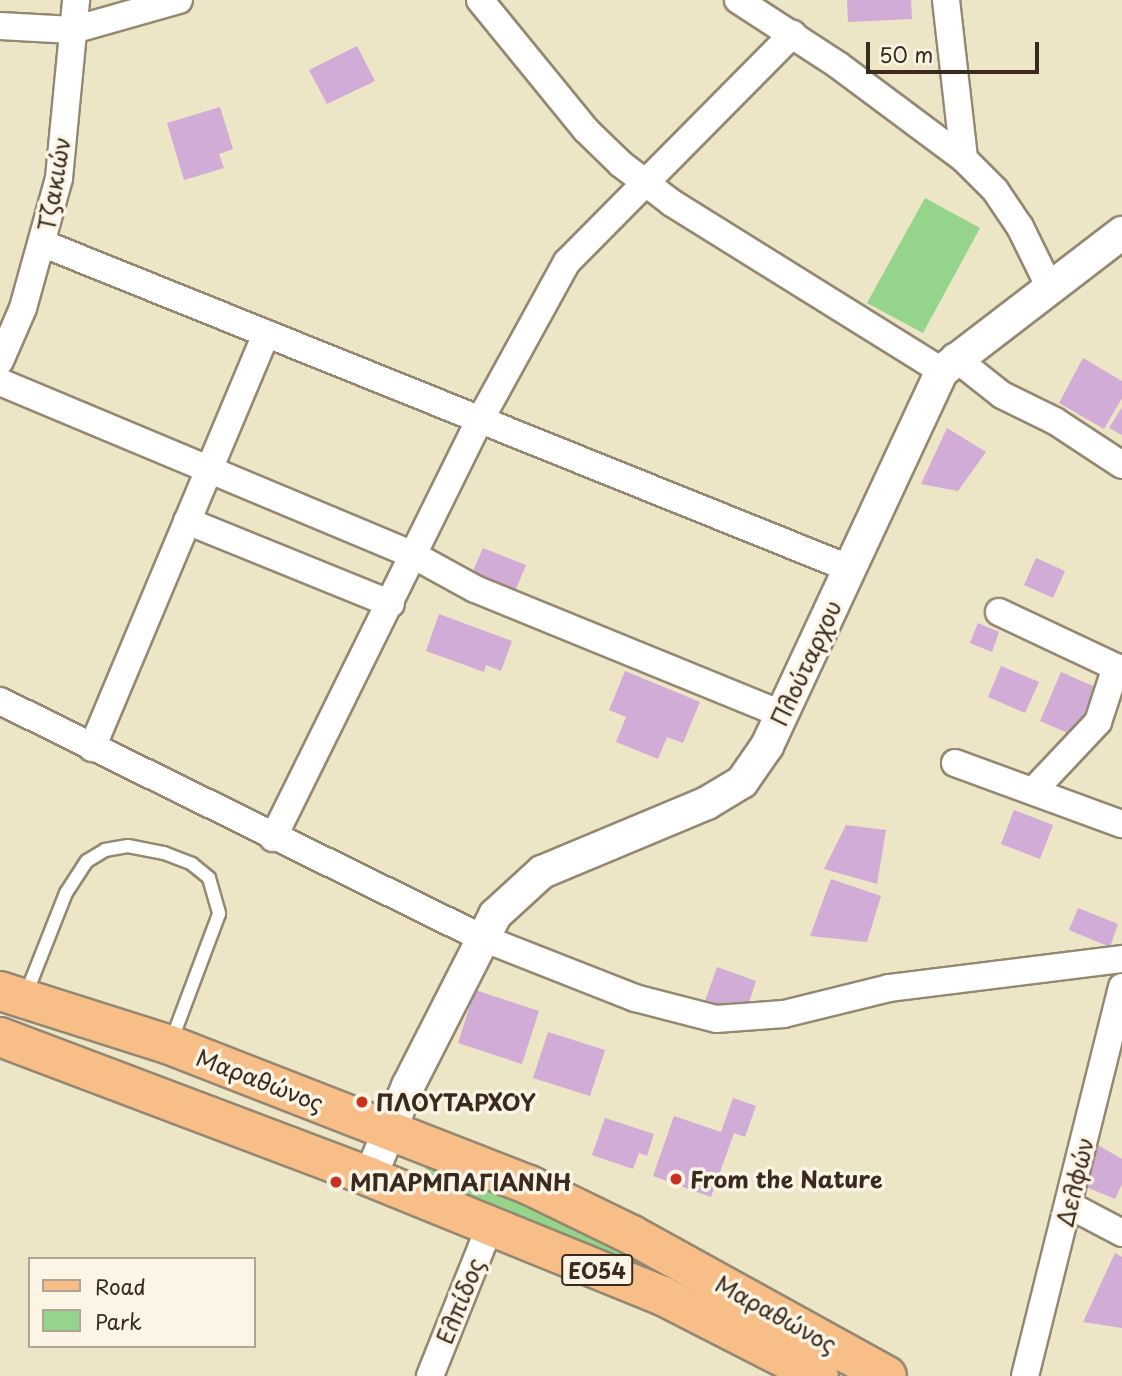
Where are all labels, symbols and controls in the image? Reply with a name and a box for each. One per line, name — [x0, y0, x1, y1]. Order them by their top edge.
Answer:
scale bar — [870, 28, 1043, 72]
text: 50 m — [879, 38, 933, 70]
street label: Τζακιών — [32, 135, 76, 233]
street label: Πλούταρχου — [765, 596, 847, 730]
street label: Μαραθώνος — [193, 1043, 327, 1117]
place label: ΠΛΟΥΤΑΡΧΟΥ — [376, 1088, 535, 1116]
marker: ΠΛΟΥΤΑΡΧΟΥ — [354, 1094, 370, 1110]
street label: Δελφών — [1051, 1134, 1099, 1230]
place label: From the Nature — [690, 1165, 884, 1193]
place label: ΜΠΑΡΜΠΑΓΙΑΝΝΗ — [350, 1168, 572, 1196]
marker: From the Nature — [668, 1171, 684, 1187]
marker: ΜΠΑΡΜΠΑΓΙΑΝΝΗ — [328, 1174, 344, 1190]
road number: ΕΟ54 — [560, 1252, 634, 1288]
street label: Ελπίδος — [430, 1254, 490, 1348]
legend — [28, 1257, 256, 1348]
street label: Μαραθώνος — [711, 1269, 841, 1359]
text: Road — [95, 1270, 146, 1302]
text: Park — [95, 1305, 142, 1337]

